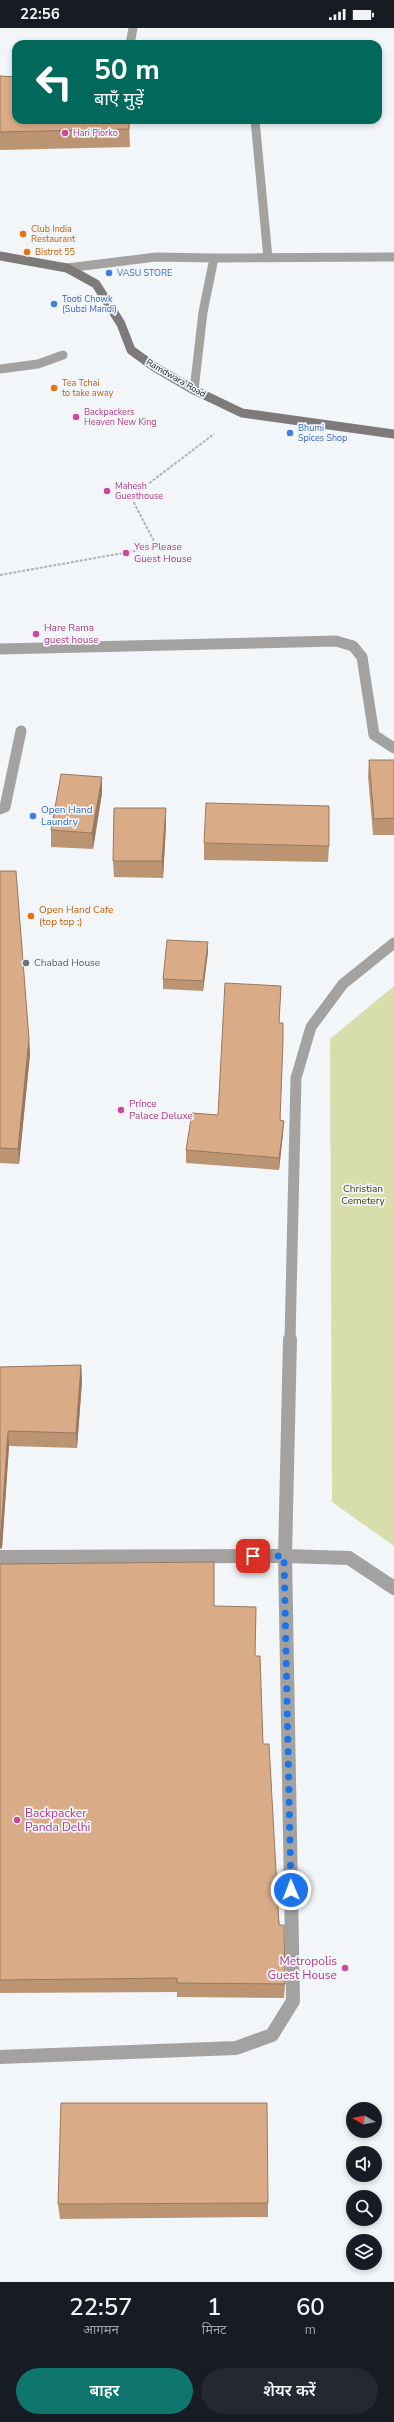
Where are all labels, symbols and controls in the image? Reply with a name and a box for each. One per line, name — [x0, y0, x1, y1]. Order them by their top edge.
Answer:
text: 22:56 — [20, 4, 60, 24]
text: 50 m — [94, 51, 160, 89]
icon: left — [28, 56, 80, 108]
text: बाएँ मुड़ें — [94, 87, 144, 111]
place label: Hari Piorko — [73, 127, 118, 139]
marker: Hari Piorko — [60, 128, 70, 138]
place label: Club India Restaurant — [31, 223, 76, 245]
marker: Club India Restaurant — [18, 229, 28, 239]
place label: Bistrot 55 — [35, 246, 75, 258]
marker: Bistrot 55 — [22, 247, 32, 257]
place label: VASU STORE — [116, 267, 172, 279]
marker: VASU STORE — [104, 268, 114, 278]
place label: Tooti Chowk (Subzi Mandi) — [62, 293, 117, 315]
marker: Tooti Chowk (Subzi Mandi) — [49, 299, 59, 309]
street label: Ramdwara Road — [144, 356, 208, 400]
place label: Tea Tchai to take away — [62, 377, 114, 399]
marker: Tea Tchai to take away — [49, 383, 59, 393]
place label: Backpackers Heaven New King — [84, 406, 157, 428]
marker: Backpackers Heaven New King — [71, 412, 81, 422]
place label: Bhumi Spices Shop — [298, 422, 347, 444]
marker: Bhumi Spices Shop — [285, 428, 295, 438]
place label: Mahesh Guesthouse — [115, 480, 163, 502]
marker: Mahesh Guesthouse — [102, 486, 112, 496]
place label: Yes Please Guest House — [133, 540, 192, 566]
marker: Yes Please Guest House — [121, 548, 131, 558]
place label: Hare Rama guest house — [44, 621, 99, 647]
marker: Hare Rama guest house — [31, 629, 41, 639]
place label: Open Hand Laundry — [41, 803, 93, 829]
marker: Open Hand Laundry — [28, 811, 38, 821]
place label: Open Hand Cafe (top top ;) — [39, 903, 113, 929]
marker: Open Hand Cafe (top top ;) — [26, 911, 36, 921]
place label: Chabad House — [34, 956, 100, 970]
marker: Chabad House — [21, 958, 31, 968]
place label: Prínce Palace Deluxe — [129, 1097, 193, 1123]
marker: Prínce Palace Deluxe — [116, 1105, 126, 1115]
park label: Christian Cemetery — [341, 1182, 386, 1208]
pin — [236, 1539, 270, 1573]
icon: arrive — [242, 1545, 264, 1567]
place label: Backpacker Panda Delhi — [25, 1805, 90, 1835]
marker: Backpacker Panda Delhi — [12, 1815, 22, 1825]
position arrow — [270, 1869, 312, 1911]
place label: Metropolis Guest House — [267, 1953, 337, 1983]
marker: Metropolis Guest House — [340, 1963, 350, 1973]
north arrow — [346, 2102, 382, 2138]
map controls — [346, 2102, 382, 2270]
button: sound — [346, 2146, 382, 2182]
button: search — [346, 2190, 382, 2226]
button: layers — [346, 2234, 382, 2270]
text: 22:57 — [69, 2291, 133, 2323]
text: 1 — [207, 2291, 221, 2323]
text: 60 — [296, 2291, 325, 2323]
text: आगमन — [83, 2321, 119, 2339]
text: मिनट — [202, 2321, 227, 2339]
text: m — [305, 2321, 316, 2339]
button: बाहर — [16, 2368, 193, 2414]
button: शेयर करें — [201, 2368, 378, 2414]

